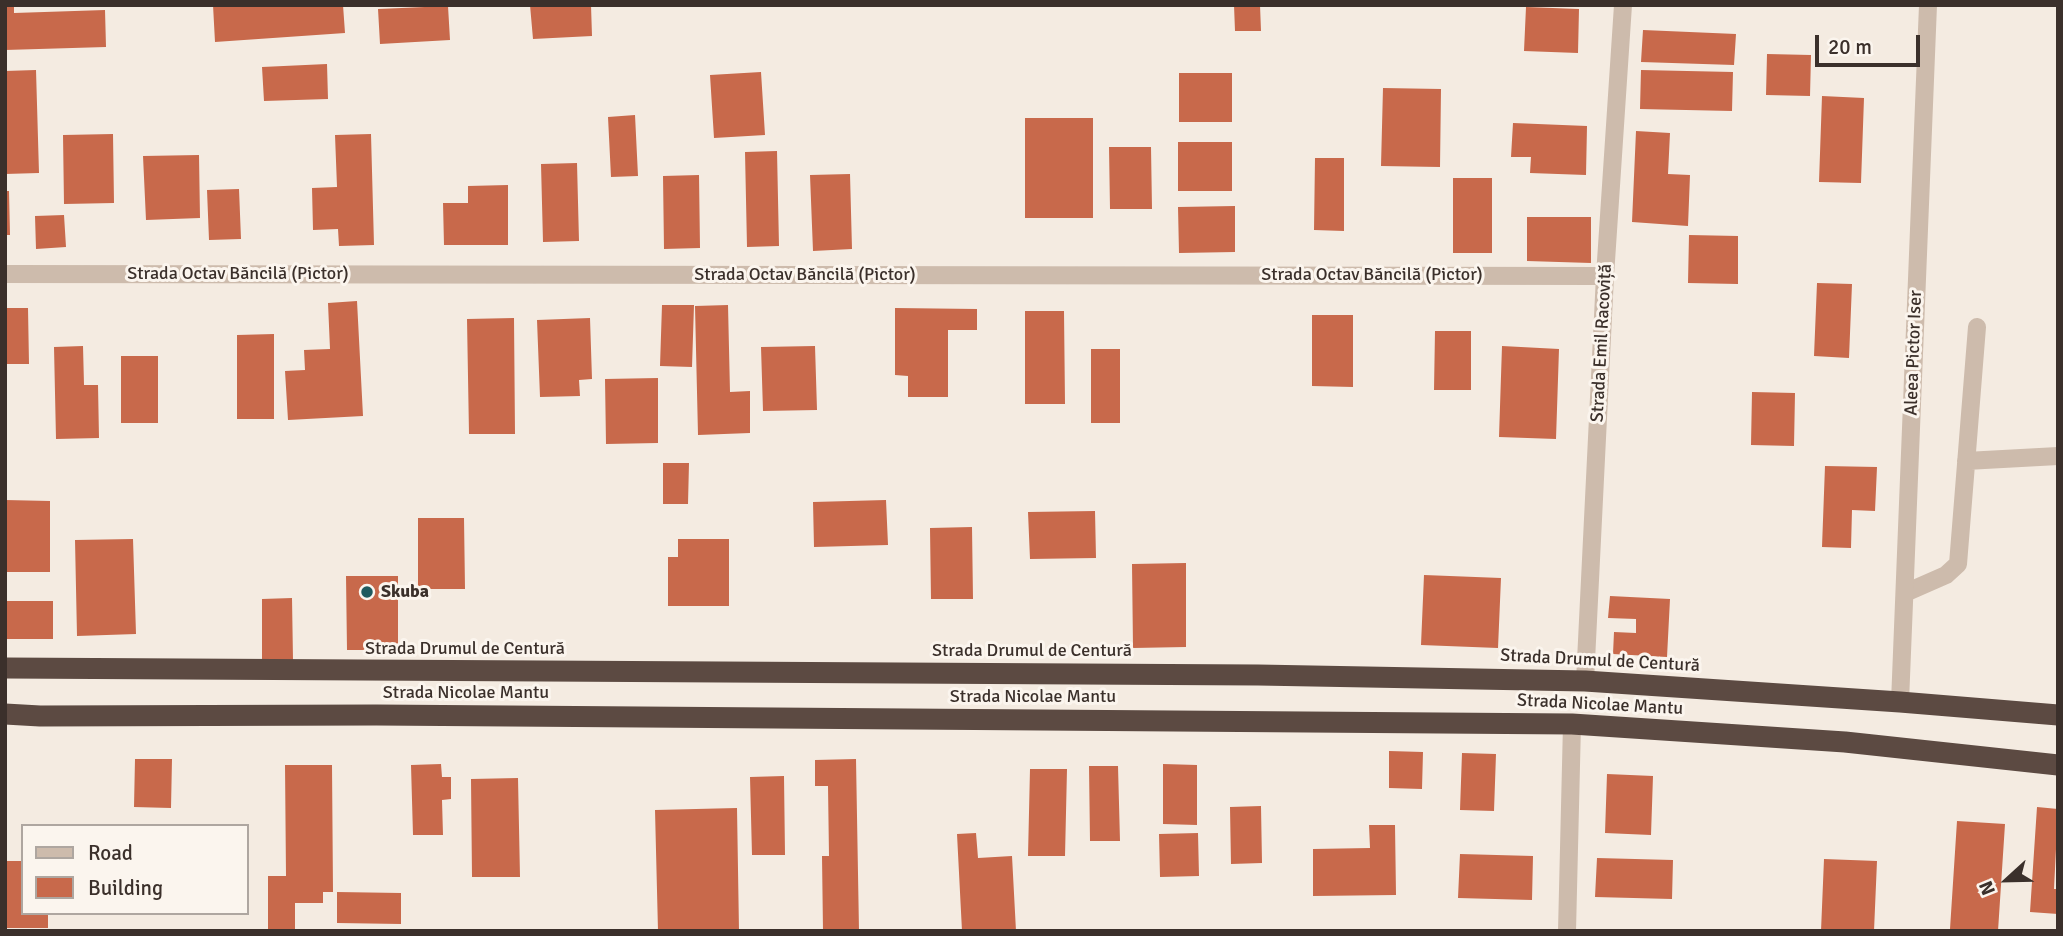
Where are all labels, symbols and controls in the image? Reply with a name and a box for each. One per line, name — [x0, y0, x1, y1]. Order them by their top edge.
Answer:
scale bar — [1818, 21, 1923, 65]
text: 20 m — [1828, 34, 1872, 60]
street label: Strada Octav Băncilă (Pictor) — [127, 263, 349, 285]
street label: Strada Emil Racoviță — [1587, 263, 1617, 423]
street label: Strada Octav Băncilă (Pictor) — [694, 264, 916, 286]
street label: Strada Octav Băncilă (Pictor) — [1261, 264, 1483, 286]
street label: Aleea Pictor Iser — [1901, 290, 1927, 416]
place label: Skuba — [381, 581, 429, 603]
marker: Skuba — [359, 584, 375, 600]
street label: Strada Drumul de Centură — [365, 638, 565, 660]
street label: Strada Drumul de Centură — [932, 640, 1132, 662]
street label: Strada Drumul de Centură — [1500, 645, 1700, 677]
street label: Strada Nicolae Mantu — [383, 682, 549, 704]
street label: Strada Nicolae Mantu — [950, 686, 1116, 708]
street label: Strada Nicolae Mantu — [1516, 690, 1684, 720]
legend — [21, 824, 248, 915]
text: Road — [88, 840, 133, 866]
north arrow — [1972, 845, 2042, 915]
text: Building — [88, 875, 163, 901]
text: N — [1974, 877, 2001, 898]

